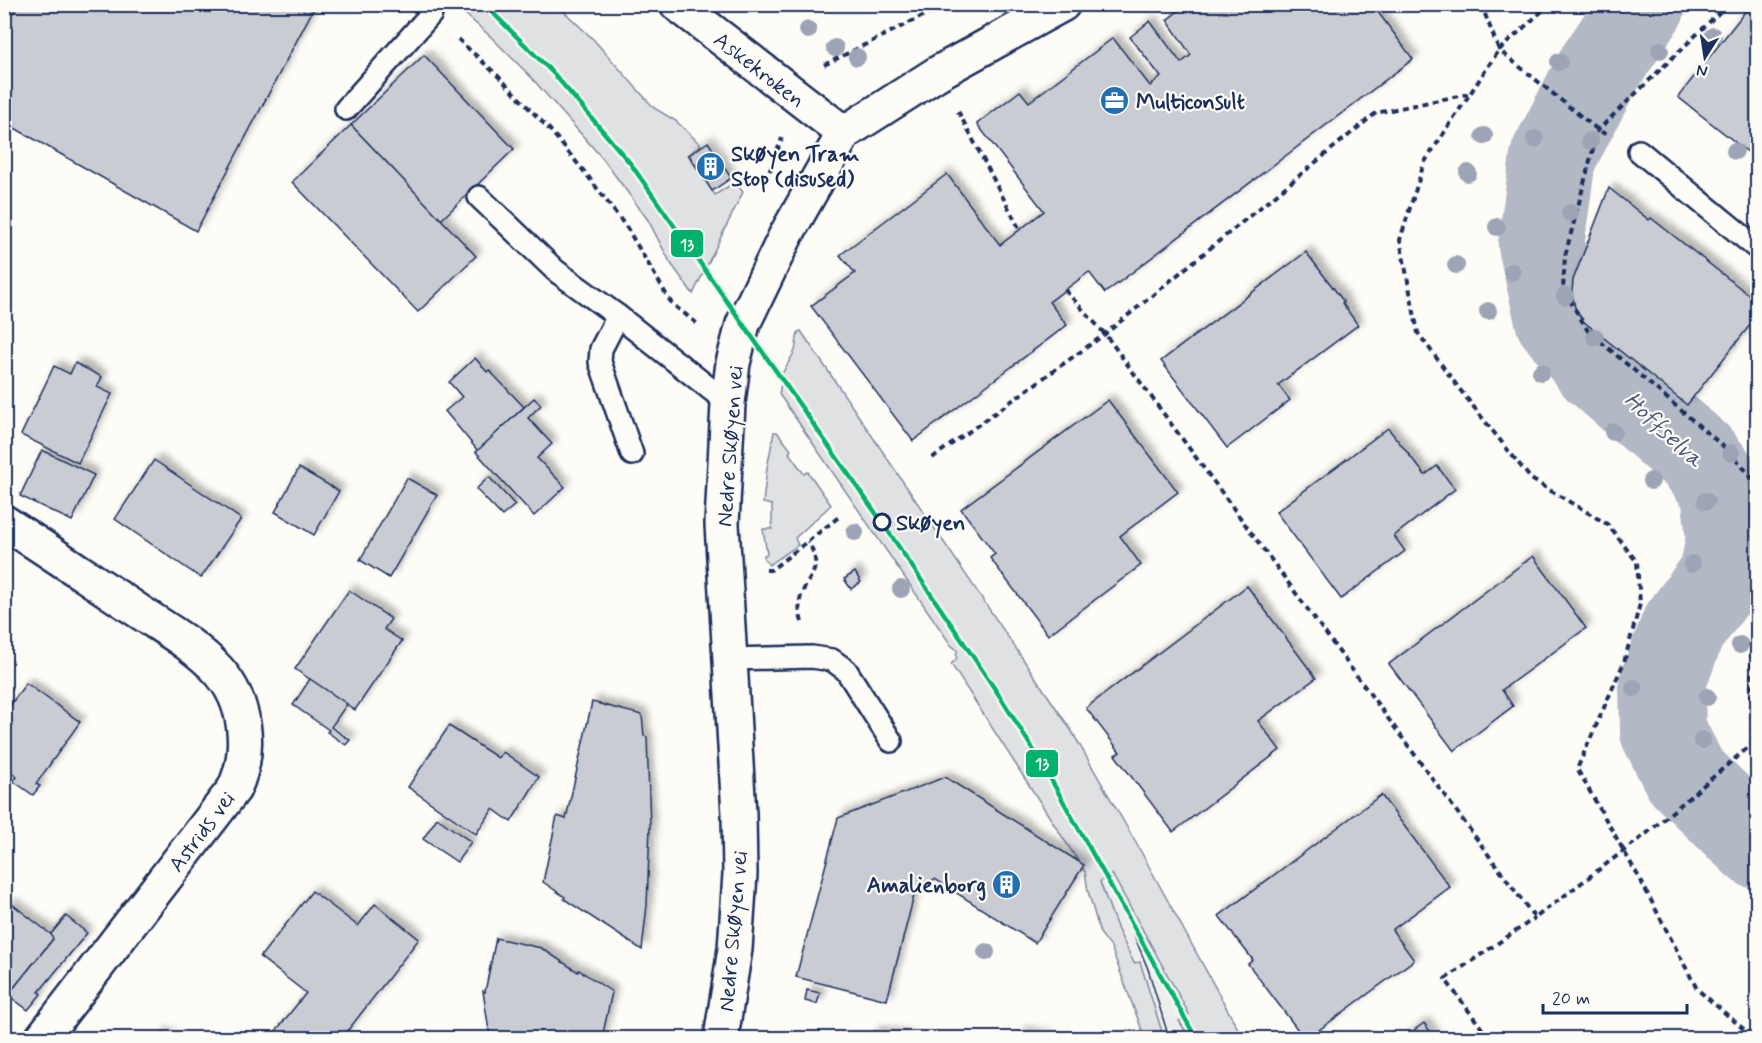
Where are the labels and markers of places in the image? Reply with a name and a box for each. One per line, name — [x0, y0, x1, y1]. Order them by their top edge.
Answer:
office icon: Multiconsult — [1099, 85, 1131, 117]
place label: Multiconsult — [1136, 89, 1245, 117]
place label: Skøyen Tram Stop (disused) — [731, 141, 860, 194]
building icon: Skøyen Tram Stop (disused) — [694, 150, 726, 182]
place label: Skøyen — [896, 510, 965, 539]
marker: Skøyen — [873, 513, 891, 531]
building icon: Amalienborg — [991, 868, 1023, 900]
place label: Amalienborg — [867, 872, 986, 901]

